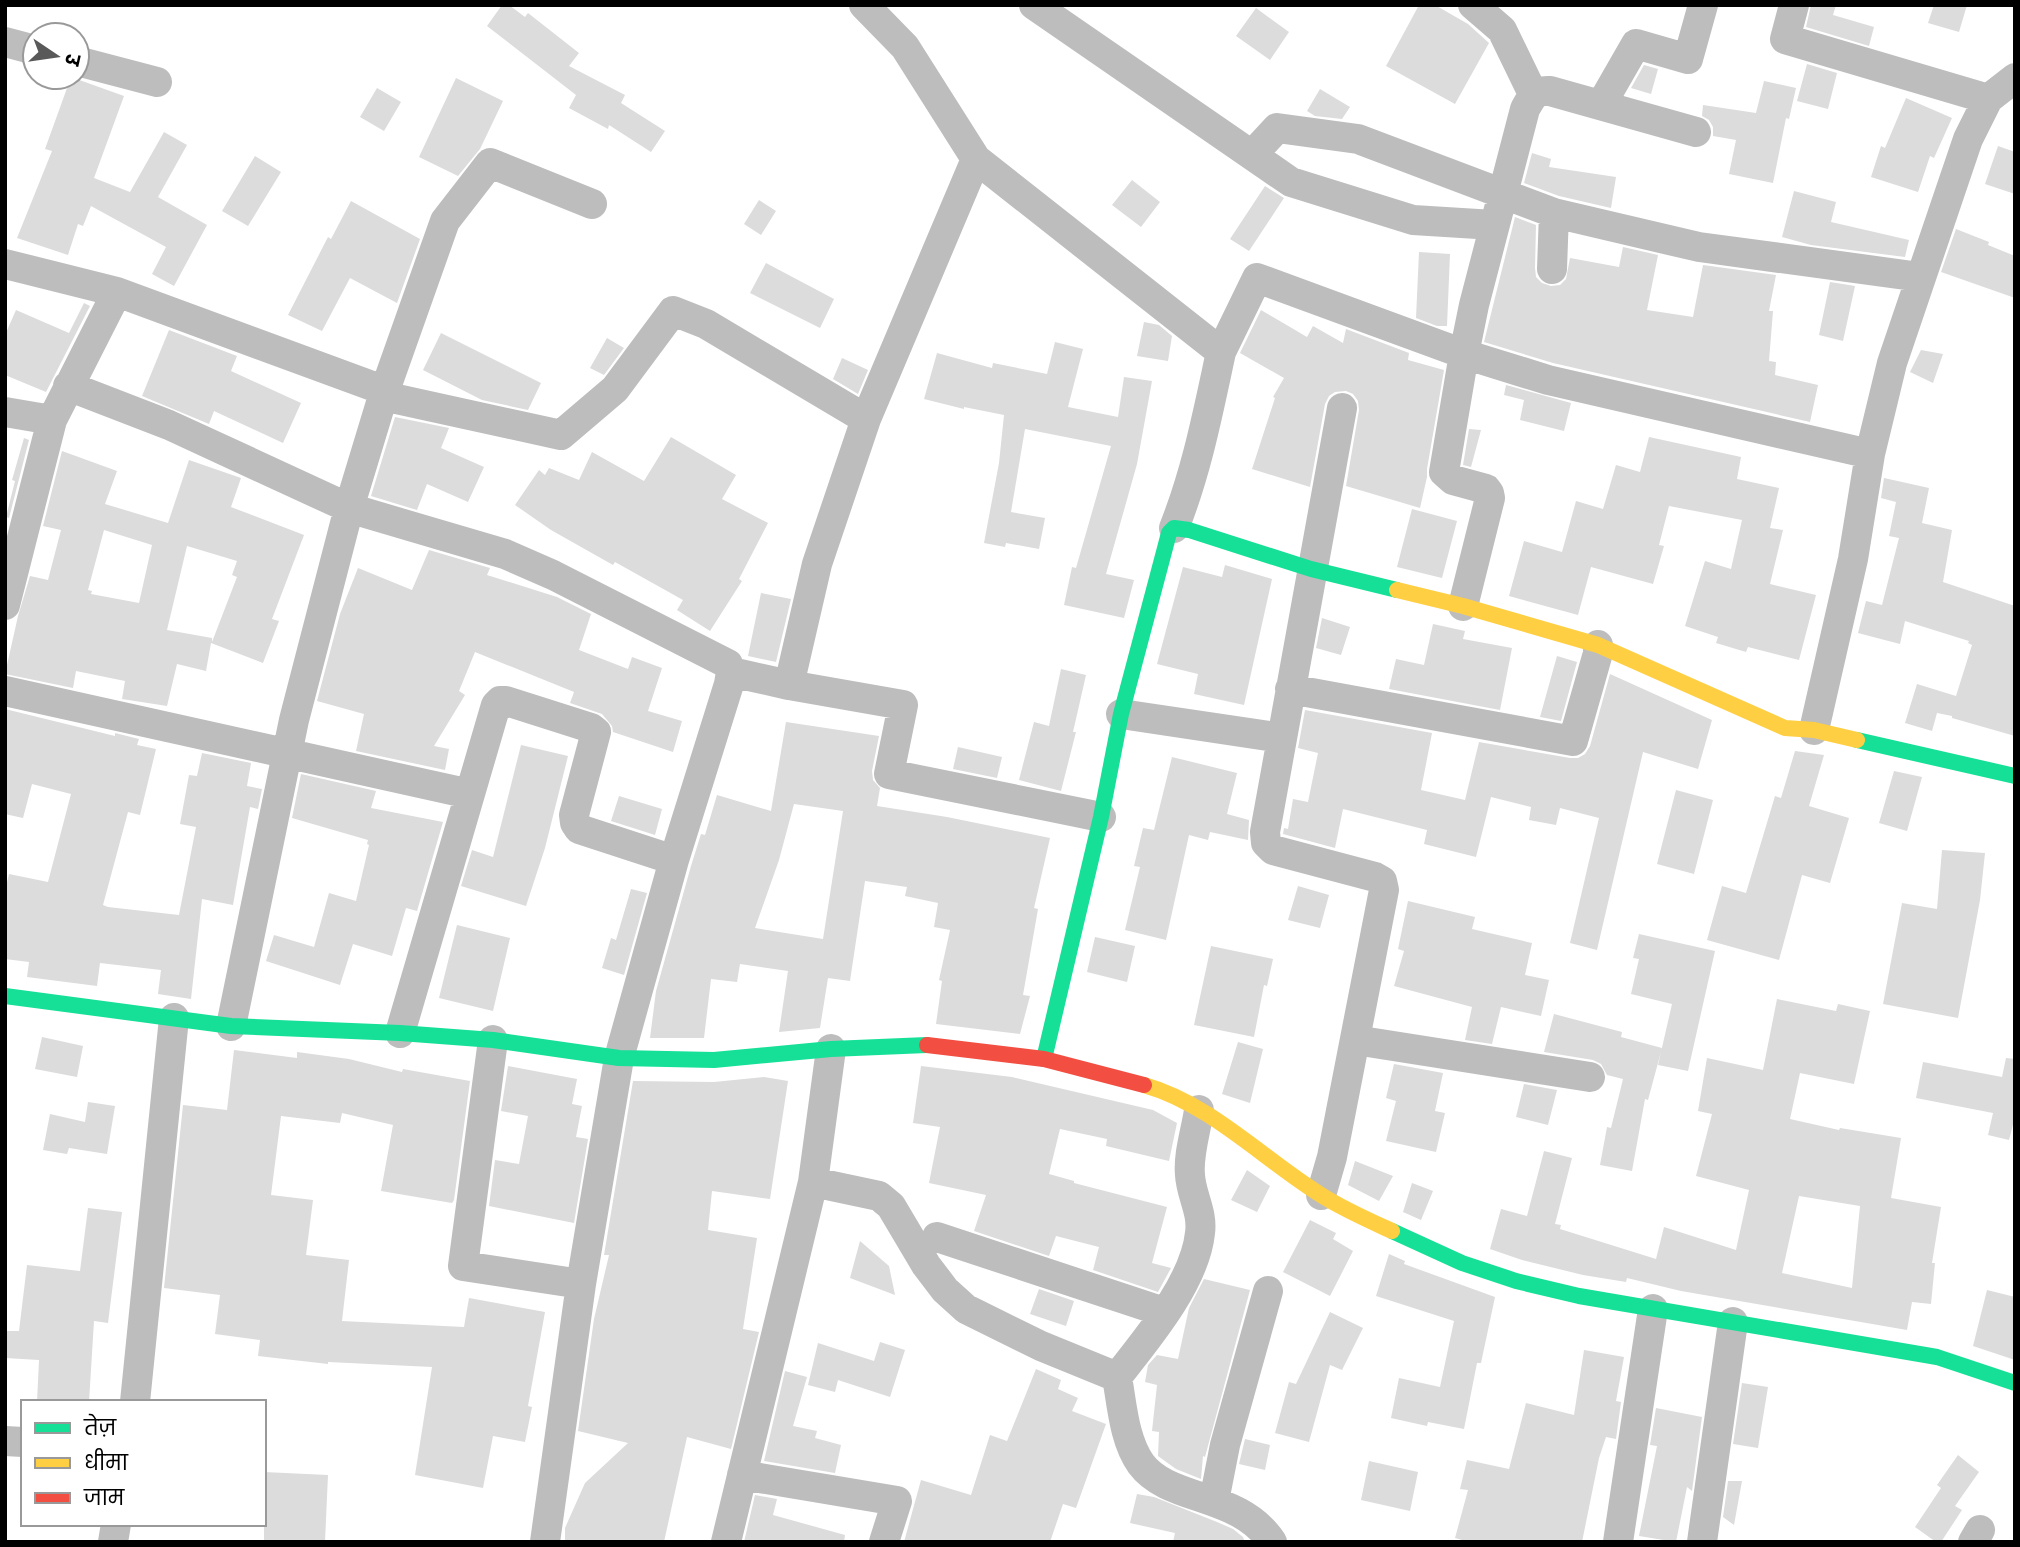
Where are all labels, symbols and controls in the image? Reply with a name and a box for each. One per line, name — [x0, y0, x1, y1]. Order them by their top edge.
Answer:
north arrow — [21, 21, 91, 91]
text: उ — [57, 50, 87, 69]
legend — [21, 1400, 266, 1526]
text: तेज़ — [83, 1413, 118, 1442]
text: धीमा — [84, 1448, 129, 1477]
text: जाम — [83, 1483, 126, 1512]

